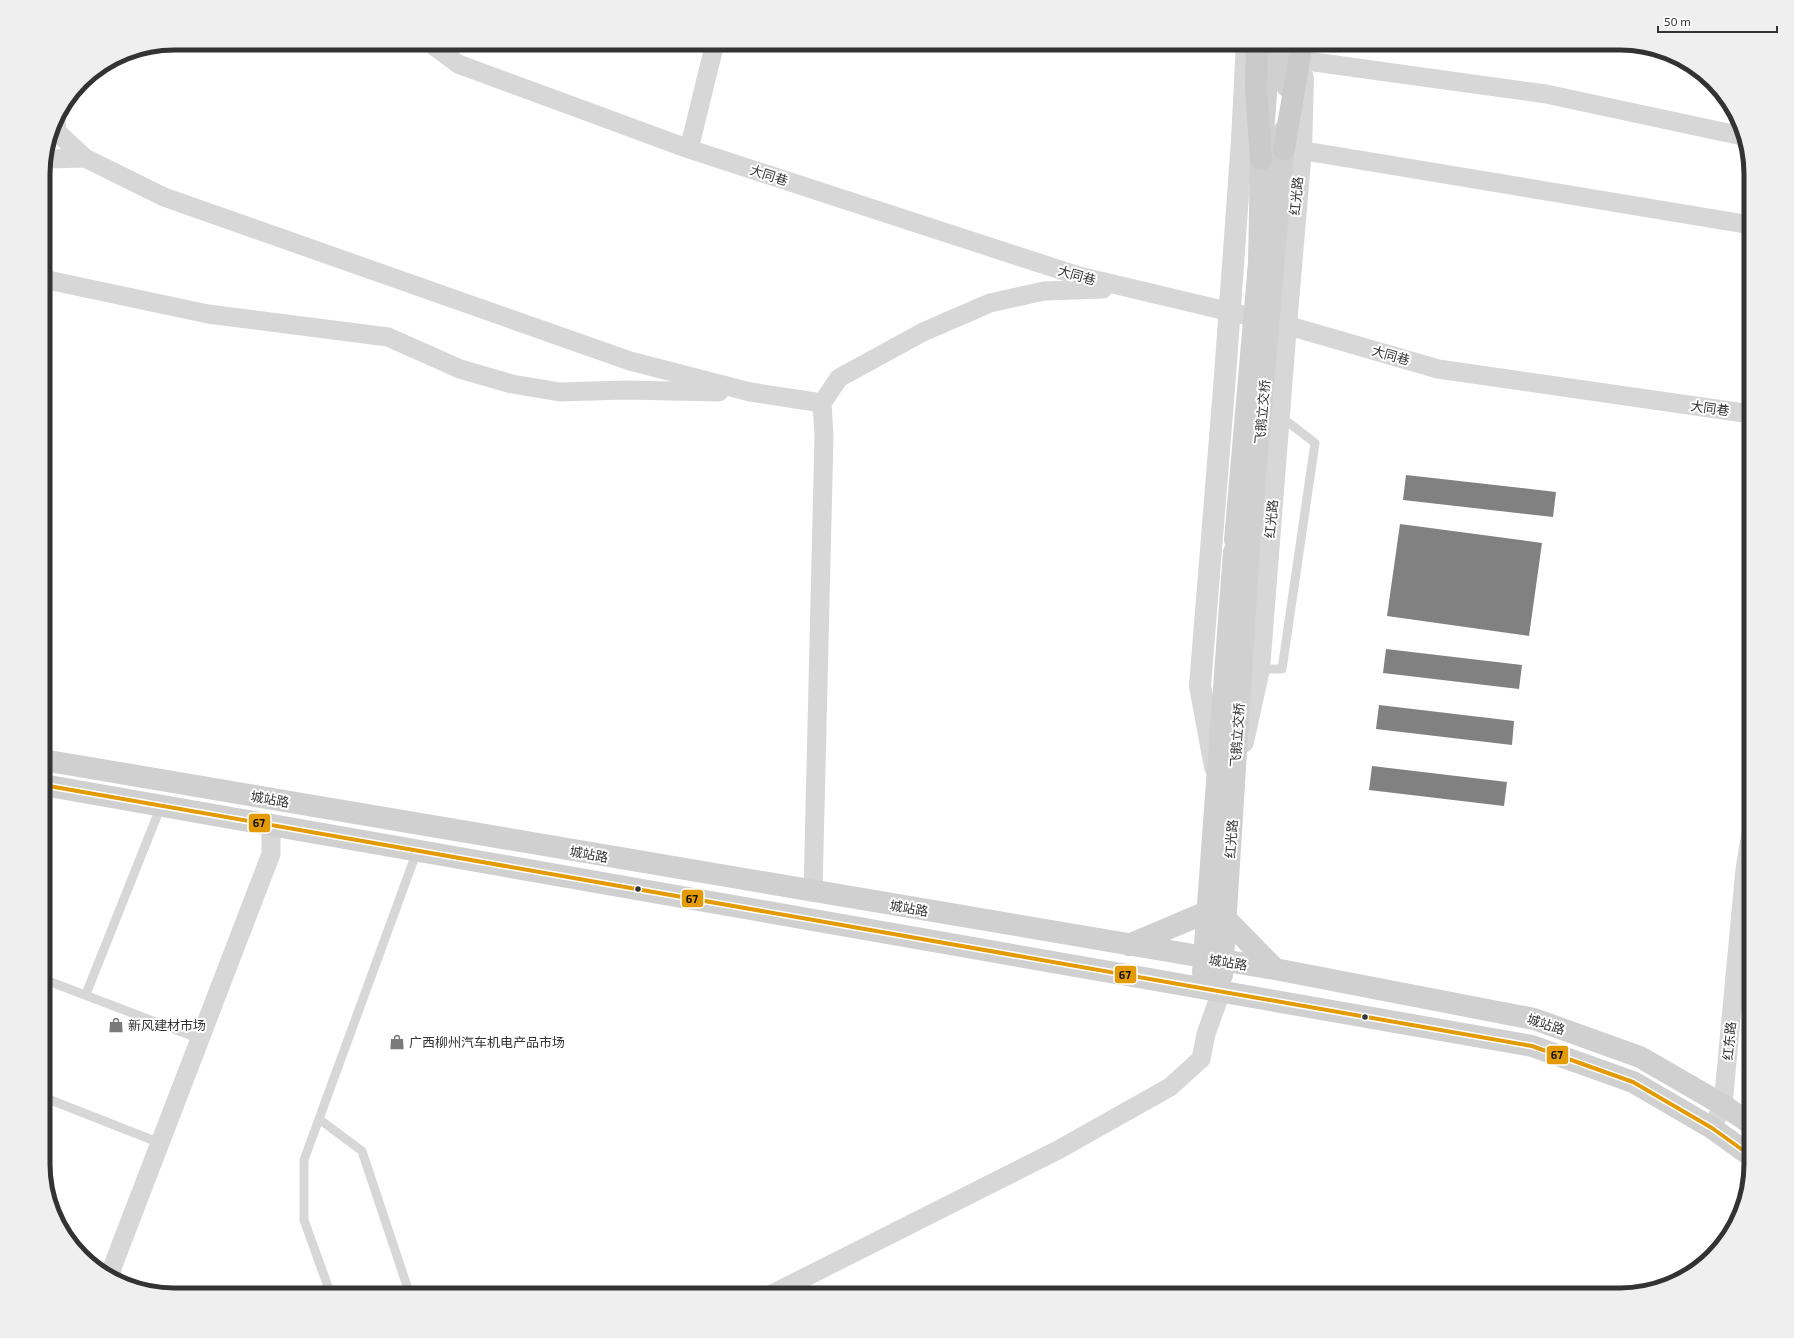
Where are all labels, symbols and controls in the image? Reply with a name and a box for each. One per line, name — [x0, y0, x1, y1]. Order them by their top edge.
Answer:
scale bar — [1658, 8, 1777, 34]
text: 50 m — [1664, 14, 1691, 28]
street label: 大同巷 — [748, 161, 790, 189]
street label: 红光路 — [1286, 176, 1306, 216]
street label: 大同巷 — [1056, 262, 1098, 288]
street label: 大同巷 — [1370, 342, 1412, 368]
street label: 飞鹅立交桥 — [1251, 379, 1273, 445]
street label: 大同巷 — [1690, 397, 1730, 419]
street label: 红光路 — [1261, 499, 1281, 539]
street label: 飞鹅立交桥 — [1227, 702, 1247, 768]
street label: 城站路 — [249, 788, 291, 810]
line badge: 67 — [248, 813, 271, 833]
text: 67 — [253, 816, 265, 829]
street label: 红光路 — [1222, 819, 1240, 859]
street label: 城站路 — [568, 843, 610, 865]
unlabelled marker — [633, 884, 643, 894]
line badge: 67 — [681, 889, 704, 908]
text: 67 — [686, 892, 698, 905]
street label: 城站路 — [888, 897, 930, 919]
street label: 城站路 — [1207, 951, 1249, 973]
line badge: 67 — [1114, 965, 1137, 984]
text: 67 — [1119, 968, 1131, 981]
street label: 城站路 — [1525, 1010, 1567, 1038]
unlabelled marker — [1360, 1012, 1370, 1022]
shop icon: 新风建材市场 — [107, 1016, 125, 1034]
place label: 新风建材市场 — [128, 1017, 206, 1033]
street label: 红东路 — [1719, 1021, 1739, 1061]
shop icon: 广西柳州汽车机电产品市场 — [388, 1033, 406, 1051]
place label: 广西柳州汽车机电产品市场 — [409, 1034, 565, 1050]
line badge: 67 — [1546, 1045, 1569, 1065]
text: 67 — [1551, 1048, 1563, 1061]

